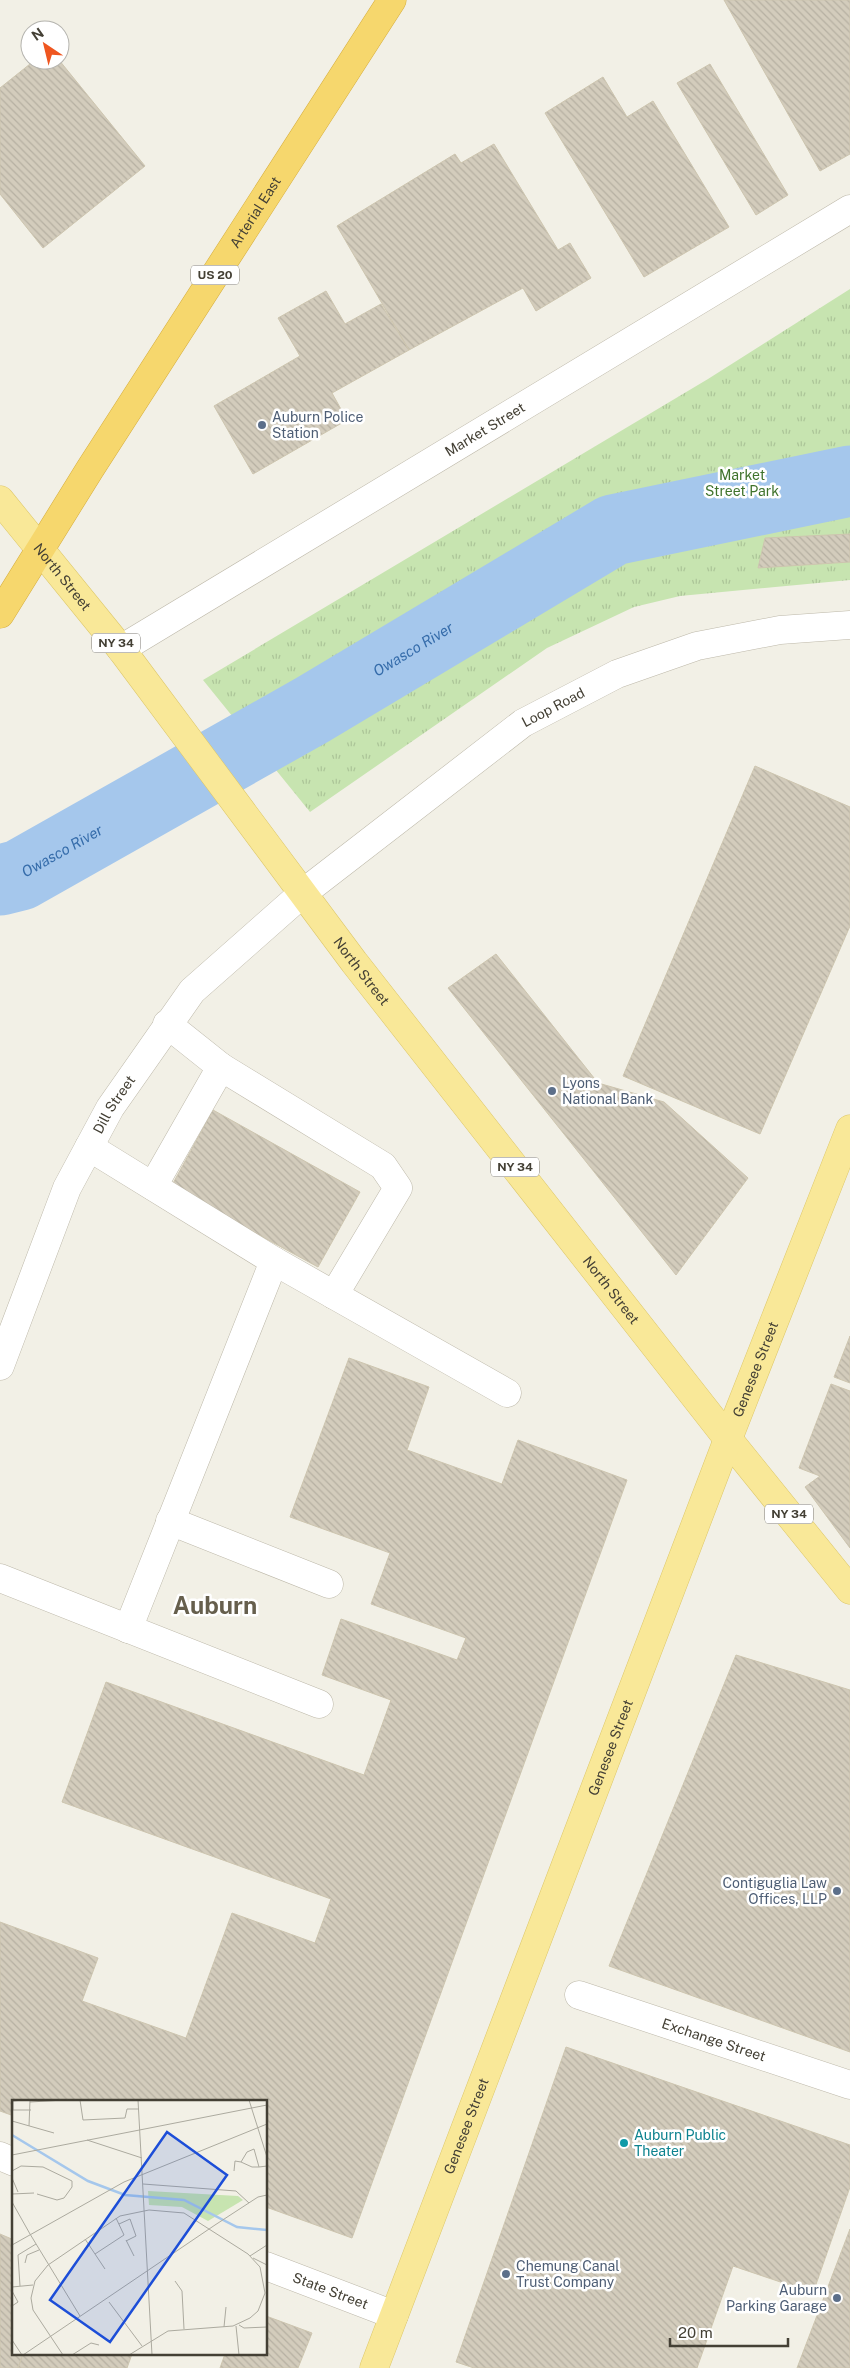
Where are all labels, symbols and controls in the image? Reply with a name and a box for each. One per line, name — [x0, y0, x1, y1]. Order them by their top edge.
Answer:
north arrow — [20, 20, 70, 70]
text: N — [28, 25, 47, 44]
street label: Arterial East — [227, 174, 284, 251]
road number: US 20 — [191, 266, 239, 284]
street label: Market Street — [442, 399, 528, 460]
place label: Auburn Police Station — [272, 409, 363, 441]
marker: Auburn Police Station — [256, 419, 268, 431]
park label: Market Street Park — [705, 467, 779, 499]
street label: North Street — [30, 540, 94, 614]
water label: Owasco River — [370, 618, 457, 680]
road number: NY 34 — [92, 634, 140, 652]
street label: Loop Road — [519, 684, 587, 730]
water label: Owasco River — [18, 821, 106, 880]
street label: North Street — [330, 934, 393, 1008]
street label: Dill Street — [90, 1072, 138, 1136]
place label: Lyons National Bank — [562, 1075, 653, 1107]
marker: Lyons National Bank — [546, 1085, 558, 1097]
road number: NY 34 — [491, 1158, 539, 1176]
street label: North Street — [580, 1253, 643, 1327]
street label: Genesee Street — [729, 1319, 781, 1419]
road number: NY 34 — [765, 1505, 813, 1524]
district label: Auburn — [173, 1591, 257, 1619]
street label: Genesee Street — [585, 1697, 636, 1798]
place label: Contiguglia Law Offices, LLP — [722, 1875, 827, 1907]
marker: Contiguglia Law Offices, LLP — [831, 1885, 843, 1897]
street label: Exchange Street — [660, 2015, 768, 2064]
street label: Genesee Street — [441, 2076, 492, 2176]
inset map — [12, 2100, 268, 2356]
place label: Auburn Public Theater — [634, 2127, 726, 2159]
marker: Auburn Public Theater — [618, 2137, 630, 2149]
place label: Chemung Canal Trust Company — [516, 2258, 620, 2290]
marker: Chemung Canal Trust Company — [500, 2268, 512, 2280]
street label: State Street — [290, 2269, 370, 2312]
place label: Auburn Parking Garage — [726, 2282, 827, 2314]
marker: Auburn Parking Garage — [831, 2292, 843, 2304]
scale bar — [670, 2316, 788, 2348]
text: 20 m — [678, 2324, 713, 2341]

